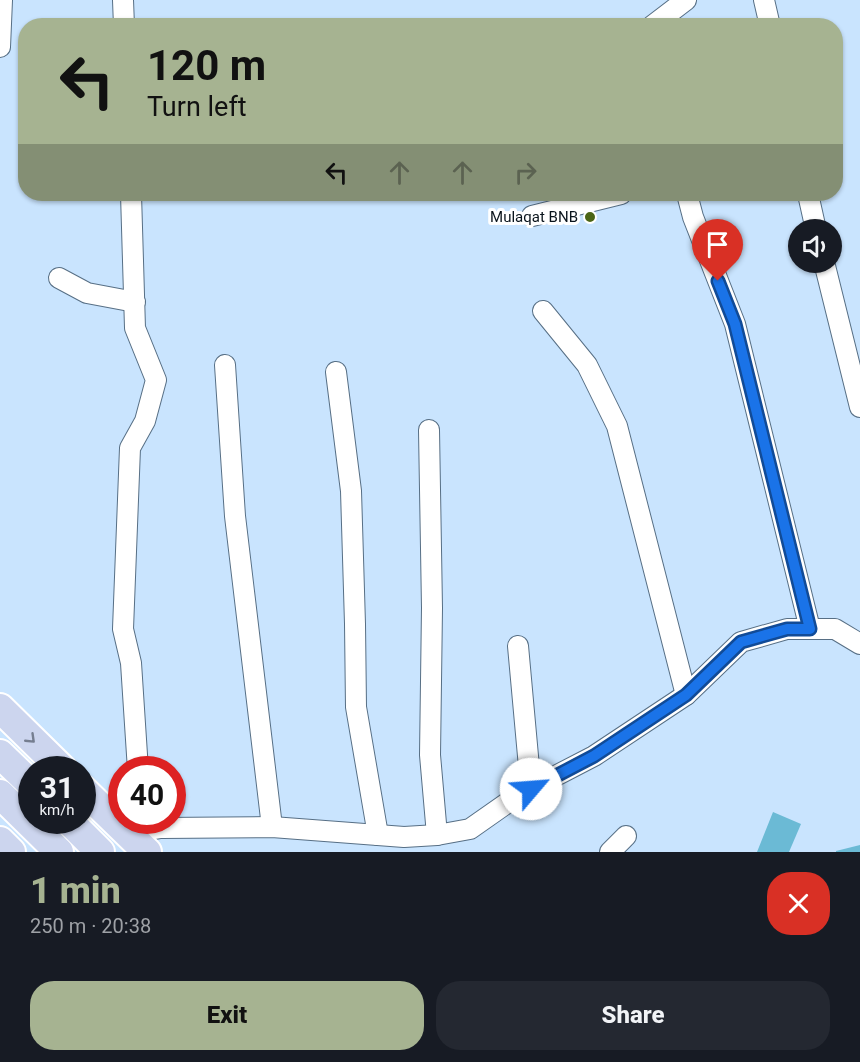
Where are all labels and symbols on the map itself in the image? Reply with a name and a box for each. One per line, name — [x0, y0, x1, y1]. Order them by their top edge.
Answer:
place label: Mulaqat BNB — [490, 208, 578, 226]
marker: Mulaqat BNB — [583, 210, 597, 224]
pin — [692, 219, 743, 281]
one-way arrow — [24, 731, 35, 742]
speed limit sign: 40 — [108, 756, 186, 834]
position arrow — [499, 757, 563, 821]

